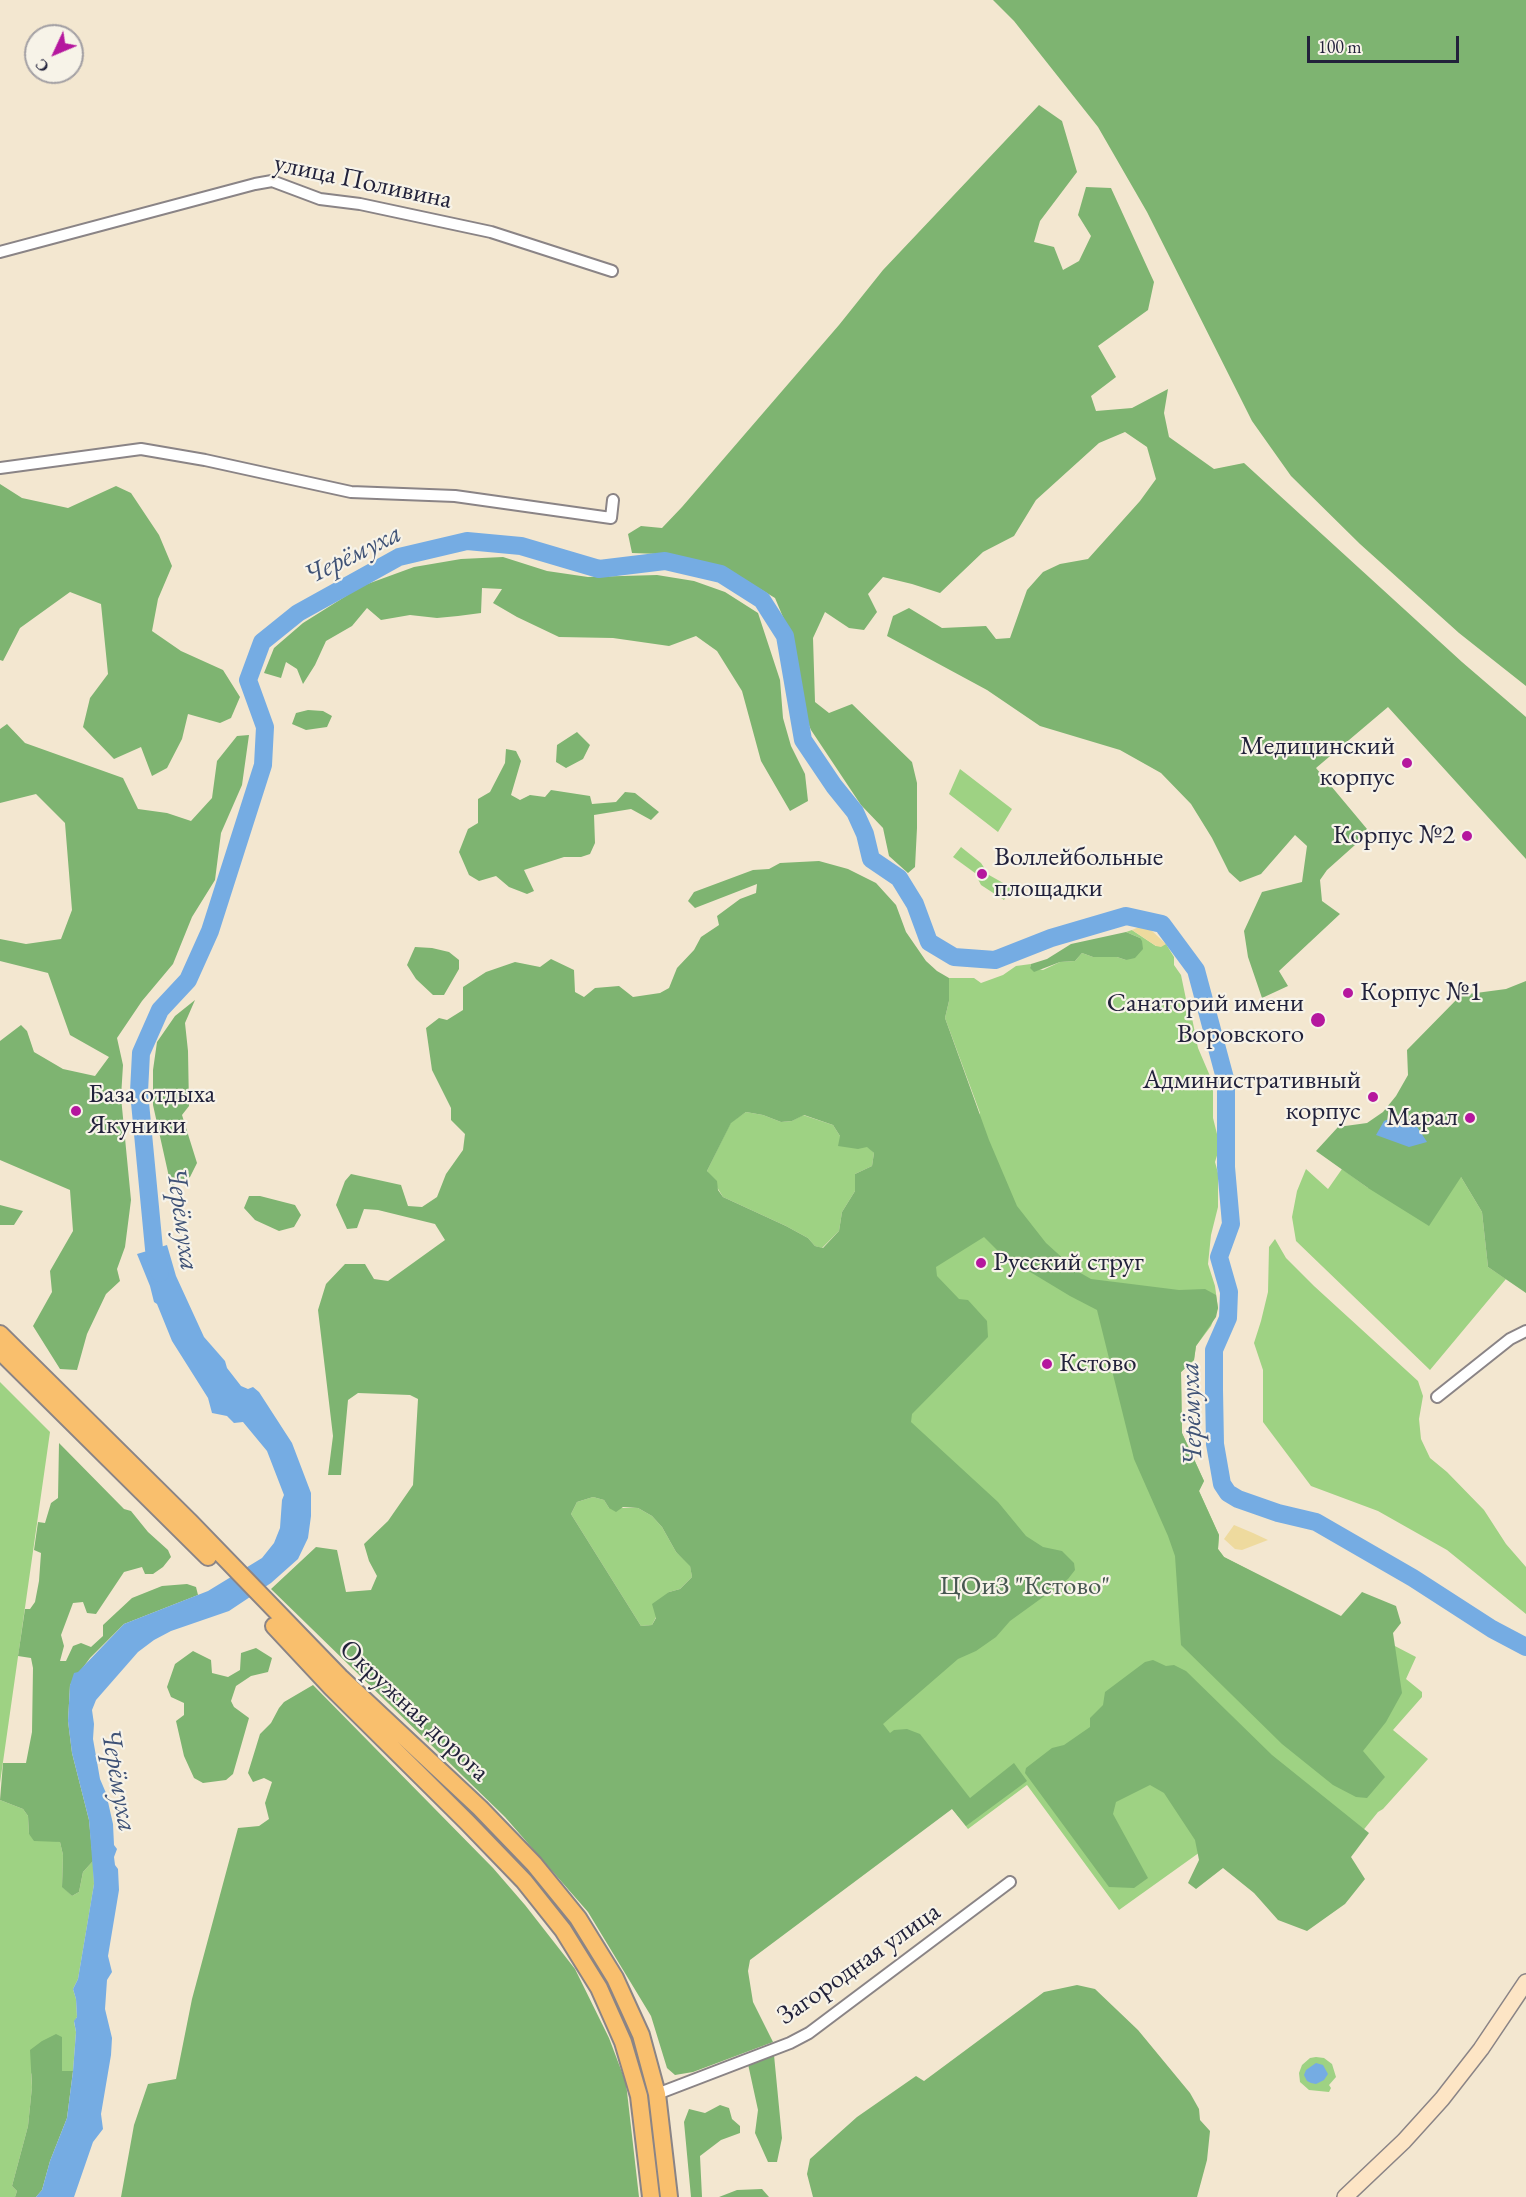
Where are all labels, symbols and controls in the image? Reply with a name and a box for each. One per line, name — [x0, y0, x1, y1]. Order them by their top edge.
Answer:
north arrow — [24, 24, 84, 84]
scale bar — [1310, 24, 1462, 62]
text: 100 m — [1318, 35, 1362, 58]
text: С — [31, 54, 54, 77]
street label: улица Поливина — [271, 147, 455, 217]
water label: Черёмуха — [299, 517, 407, 593]
place label: Медицинский корпус — [1240, 731, 1395, 794]
marker: Медицинский корпус — [1400, 756, 1414, 770]
place label: Корпус №2 — [1333, 820, 1455, 852]
marker: Корпус №2 — [1460, 829, 1474, 843]
place label: Воллейбольные площадки — [994, 842, 1163, 905]
marker: Воллейбольные площадки — [975, 867, 989, 881]
place label: Корпус №1 — [1360, 977, 1482, 1009]
marker: Корпус №1 — [1341, 986, 1355, 1000]
place label: Санаторий имени Воровского — [1107, 988, 1304, 1051]
marker: Санаторий имени Воровского — [1309, 1011, 1327, 1029]
place label: Административный корпус — [1143, 1065, 1361, 1128]
place label: База отдыха Якуники — [88, 1079, 215, 1142]
marker: Административный корпус — [1366, 1090, 1380, 1104]
place label: Марал — [1386, 1102, 1458, 1134]
marker: База отдыха Якуники — [69, 1104, 83, 1118]
marker: Марал — [1463, 1111, 1477, 1125]
water label: Черёмуха — [158, 1165, 206, 1273]
place label: Русский струг — [993, 1247, 1144, 1279]
marker: Русский струг — [974, 1256, 988, 1270]
place label: Кстово — [1059, 1348, 1137, 1380]
marker: Кстово — [1040, 1357, 1054, 1371]
water label: Черёмуха — [1173, 1361, 1211, 1467]
park label: ЦОиЗ "Кстово" — [940, 1571, 1110, 1603]
street label: Окружная дорога — [332, 1633, 496, 1789]
water label: Черёмуха — [92, 1726, 144, 1834]
street label: Загородная улица — [771, 1896, 947, 2032]

